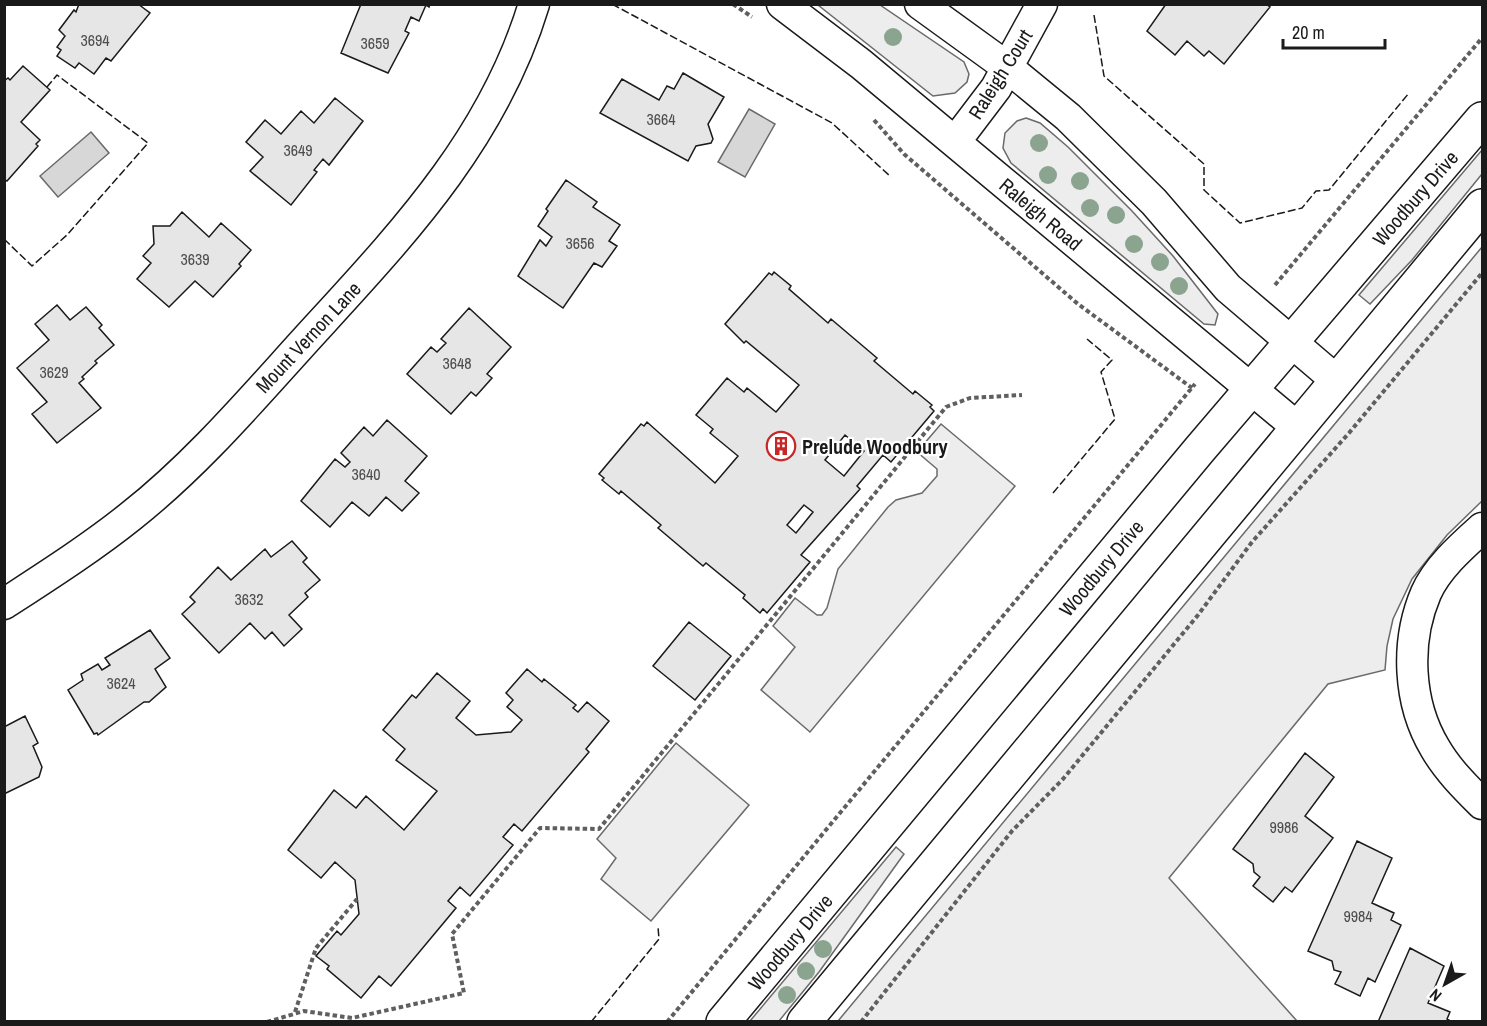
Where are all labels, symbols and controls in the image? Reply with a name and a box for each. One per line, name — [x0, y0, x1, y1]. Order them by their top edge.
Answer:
scale bar — [1283, 12, 1385, 50]
text: 20 m — [1292, 20, 1325, 45]
street label: Raleigh Court — [962, 24, 1038, 124]
house number: 3694 — [80, 29, 110, 51]
house number: 3659 — [360, 32, 390, 54]
house number: 3664 — [646, 108, 676, 130]
house number: 3649 — [283, 139, 313, 161]
street label: Woodbury Drive — [1366, 145, 1464, 251]
street label: Raleigh Road — [994, 171, 1088, 257]
house number: 3656 — [565, 232, 595, 254]
house number: 3639 — [180, 248, 210, 270]
street label: Mount Vernon Lane — [249, 275, 367, 399]
house number: 3648 — [442, 352, 472, 374]
house number: 3629 — [39, 361, 69, 383]
building icon: Prelude Woodbury — [765, 430, 797, 462]
place label: Prelude Woodbury — [802, 433, 948, 460]
house number: 3640 — [351, 463, 381, 485]
street label: Woodbury Drive — [1053, 514, 1149, 622]
house number: 3632 — [234, 588, 264, 610]
house number: 3624 — [106, 672, 136, 694]
house number: 9986 — [1269, 816, 1299, 838]
street label: Woodbury Drive — [742, 888, 838, 996]
house number: 9984 — [1343, 905, 1373, 927]
north arrow — [1415, 954, 1475, 1014]
text: N — [1425, 984, 1446, 1007]

